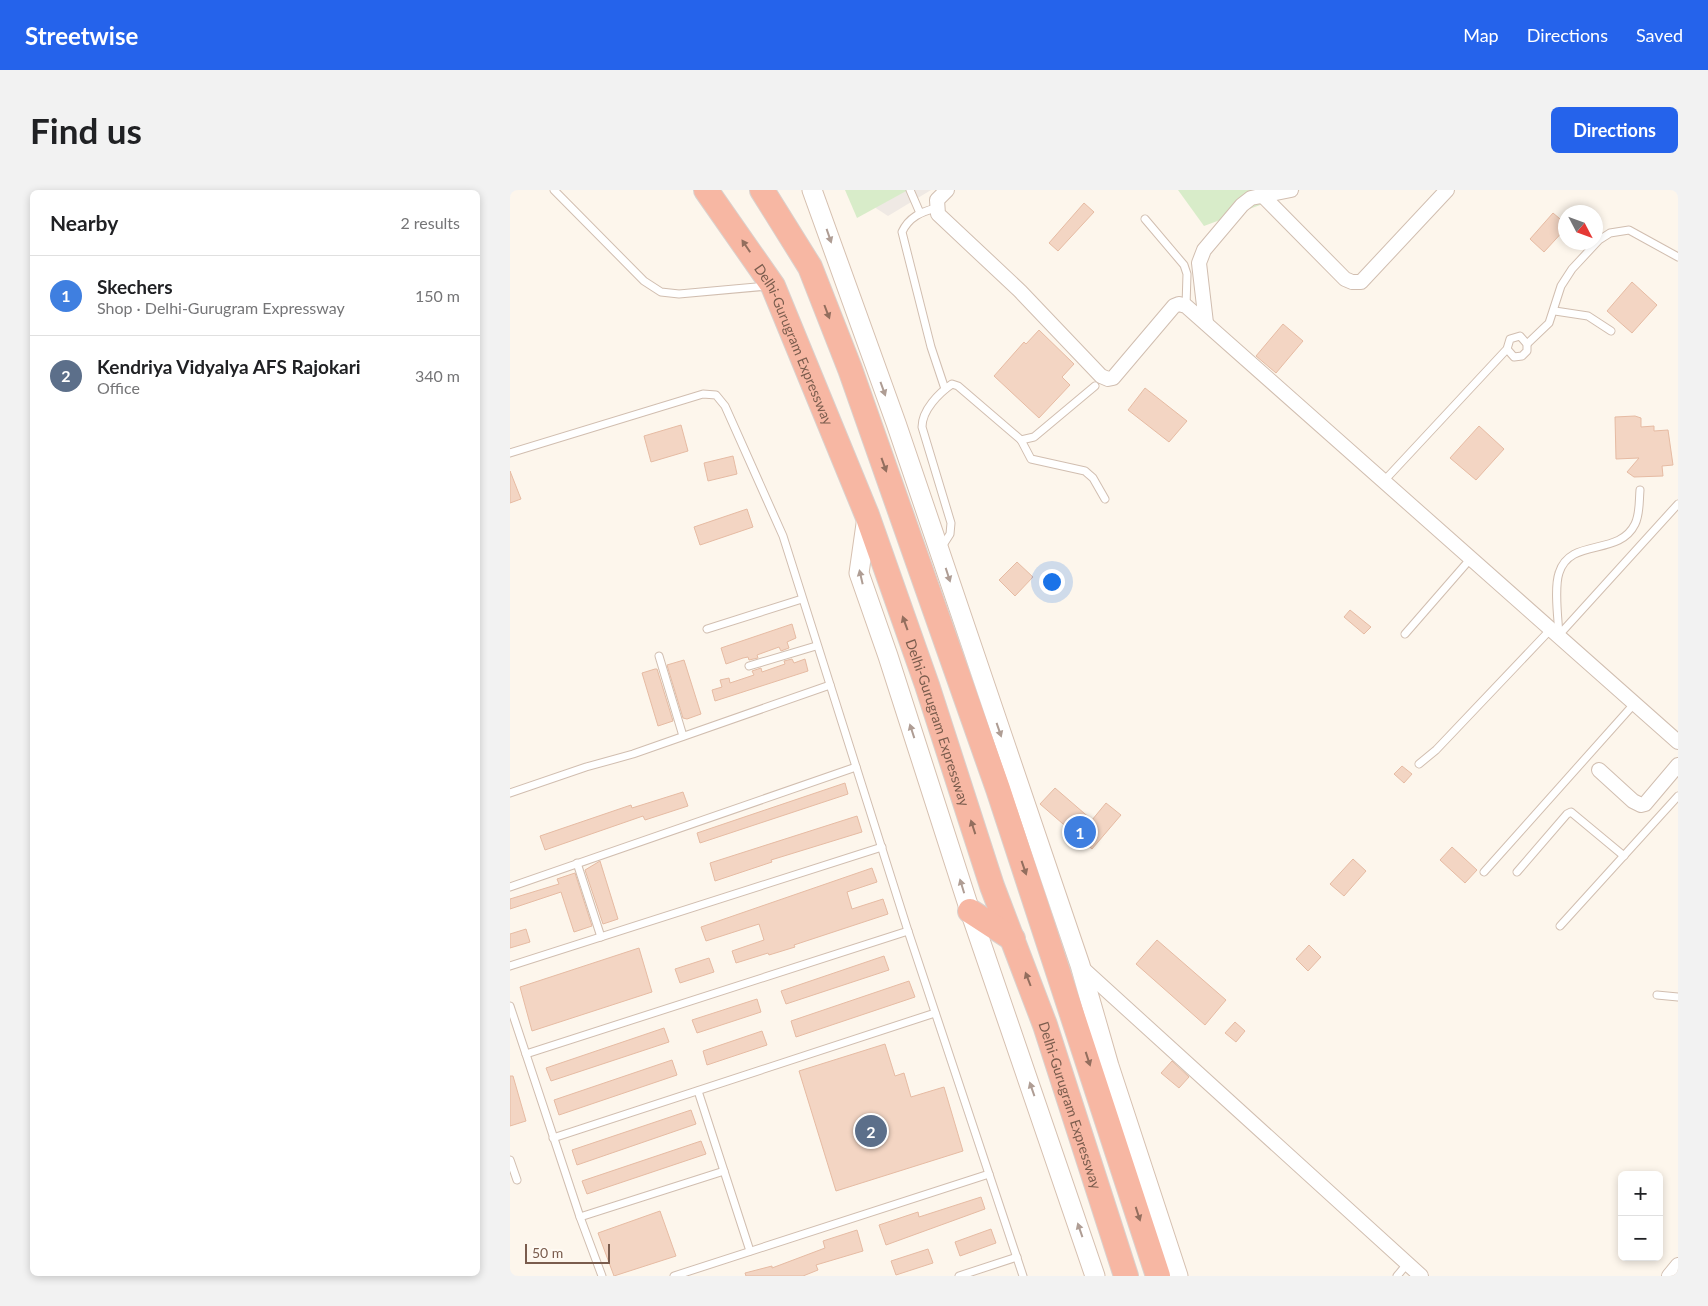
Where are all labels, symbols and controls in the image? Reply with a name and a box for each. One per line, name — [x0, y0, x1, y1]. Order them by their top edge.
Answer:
text: Streetwise — [25, 21, 138, 50]
text: Map — [1463, 24, 1499, 46]
text: Directions — [1527, 24, 1608, 46]
text: Saved — [1636, 24, 1683, 46]
button: Directions — [1551, 107, 1678, 153]
text: Find us — [30, 109, 142, 151]
north arrow — [1558, 205, 1603, 250]
text: Nearby — [50, 210, 118, 235]
text: 2 results — [400, 213, 460, 232]
one-way arrow — [826, 228, 833, 243]
one-way arrow — [741, 239, 751, 252]
street label: Delhi-Gurugram Expressway — [751, 260, 838, 428]
text: Skechers — [97, 275, 173, 298]
text: 1 — [61, 286, 71, 305]
text: 150 m — [415, 286, 460, 305]
text: Shop · Delhi-Gurugram Expressway — [97, 298, 345, 317]
one-way arrow — [824, 305, 832, 319]
text: Kendriya Vidyalya AFS Rajokari — [97, 355, 361, 378]
text: 2 — [61, 366, 71, 385]
text: 340 m — [415, 366, 460, 385]
text: Office — [97, 378, 140, 397]
one-way arrow — [880, 381, 887, 396]
one-way arrow — [881, 457, 888, 472]
one-way arrow — [945, 568, 952, 583]
your location — [1039, 569, 1065, 595]
one-way arrow — [857, 570, 865, 585]
one-way arrow — [901, 615, 908, 630]
street label: Delhi-Gurugram Expressway — [903, 637, 974, 809]
one-way arrow — [996, 722, 1003, 737]
one-way arrow — [908, 724, 916, 739]
pin: 1 — [1064, 813, 1096, 851]
one-way arrow — [969, 819, 976, 834]
one-way arrow — [1021, 860, 1028, 875]
one-way arrow — [957, 879, 965, 894]
one-way arrow — [1024, 972, 1031, 987]
street label: Delhi-Gurugram Expressway — [1036, 1019, 1106, 1192]
one-way arrow — [1085, 1052, 1092, 1067]
one-way arrow — [1028, 1082, 1035, 1097]
pin: 2 — [855, 1112, 887, 1150]
map controls — [1618, 1171, 1663, 1261]
button: + — [1618, 1171, 1663, 1216]
one-way arrow — [1134, 1207, 1142, 1222]
button: − — [1618, 1216, 1663, 1261]
one-way arrow — [1076, 1222, 1084, 1237]
scale bar — [525, 1241, 610, 1264]
text: 50 m — [532, 1244, 563, 1261]

